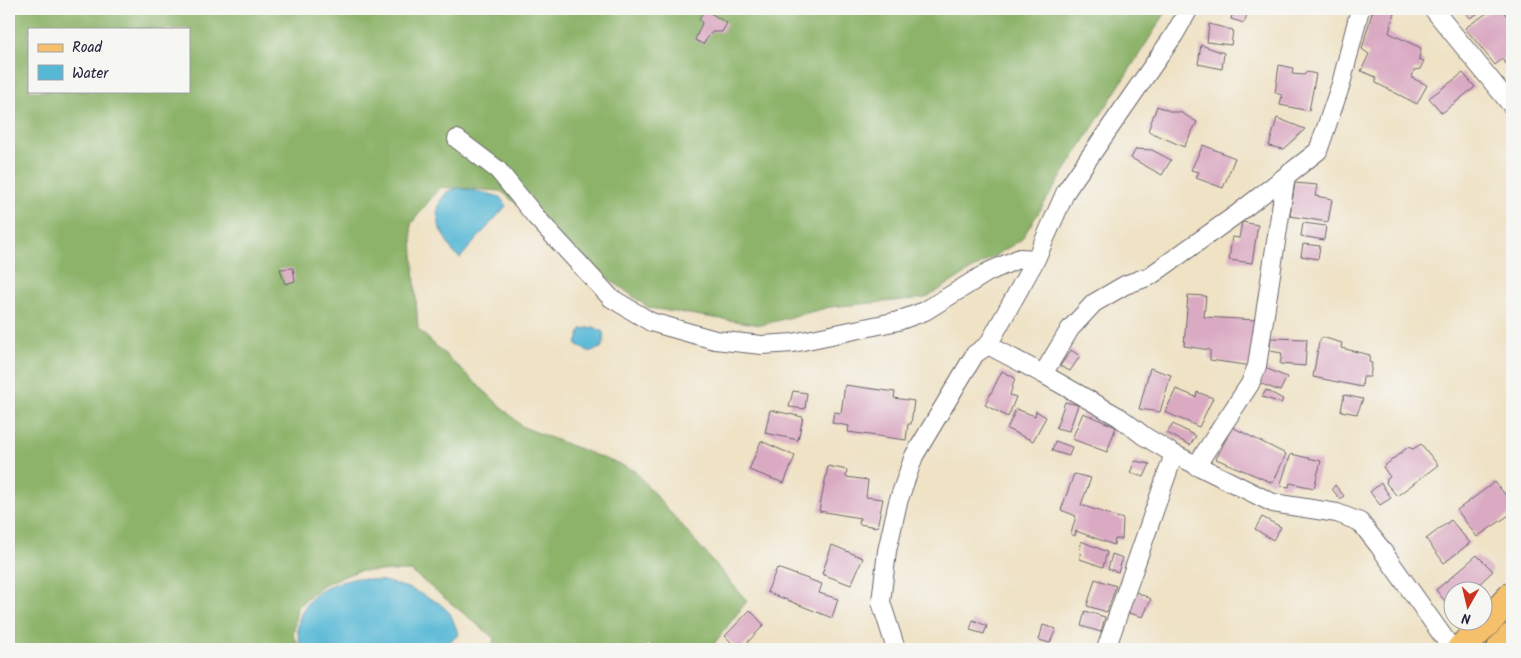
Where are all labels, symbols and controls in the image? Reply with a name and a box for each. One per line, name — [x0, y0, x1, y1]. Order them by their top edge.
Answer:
legend — [28, 28, 190, 92]
text: Road — [72, 36, 103, 60]
text: Water — [72, 62, 109, 86]
north arrow — [1444, 580, 1494, 630]
text: N — [1460, 606, 1472, 629]

